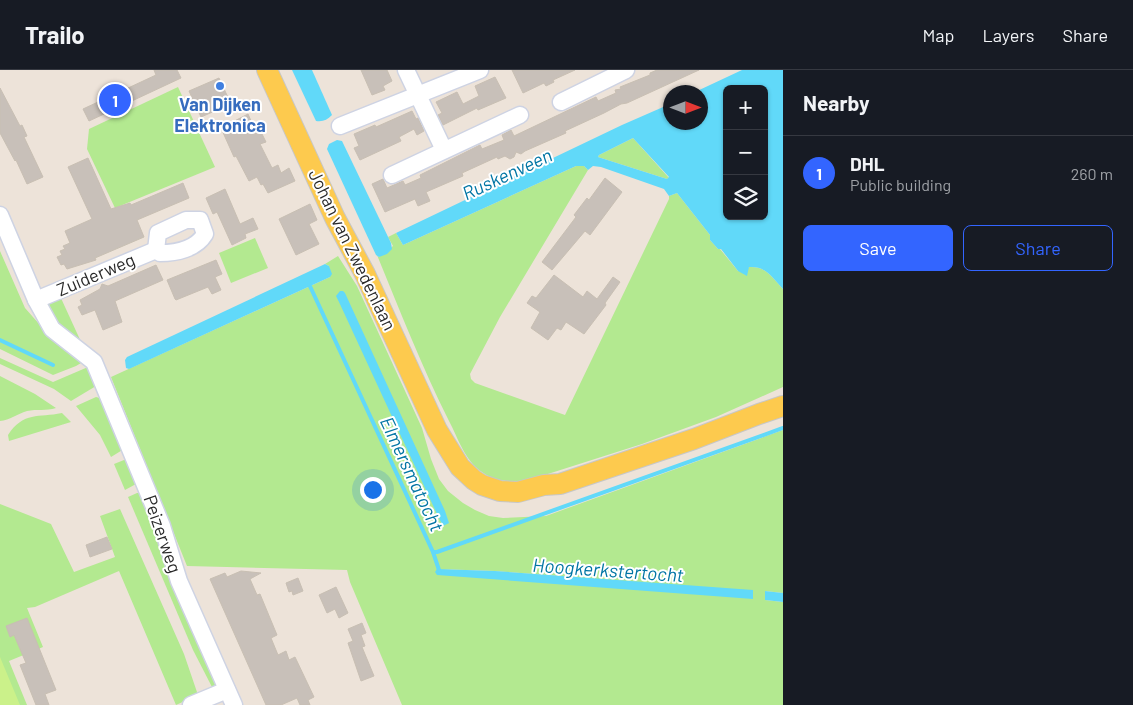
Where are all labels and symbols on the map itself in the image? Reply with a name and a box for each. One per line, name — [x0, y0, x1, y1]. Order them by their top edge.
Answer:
marker: Van Dijken Elektronica — [214, 80, 226, 92]
pin: 1 — [99, 81, 131, 119]
north arrow — [663, 85, 708, 130]
place label: Van Dijken Elektronica — [174, 93, 266, 136]
water label: Ruskenveen — [458, 143, 555, 204]
street label: Johan van Zwedenlaan — [304, 165, 402, 334]
street label: Zuiderweg — [53, 248, 138, 300]
water label: Elmersmatocht — [376, 413, 449, 535]
your location — [360, 477, 386, 503]
street label: Peizerweg — [139, 492, 187, 576]
water label: Hoogkerkstertocht — [532, 553, 685, 586]

